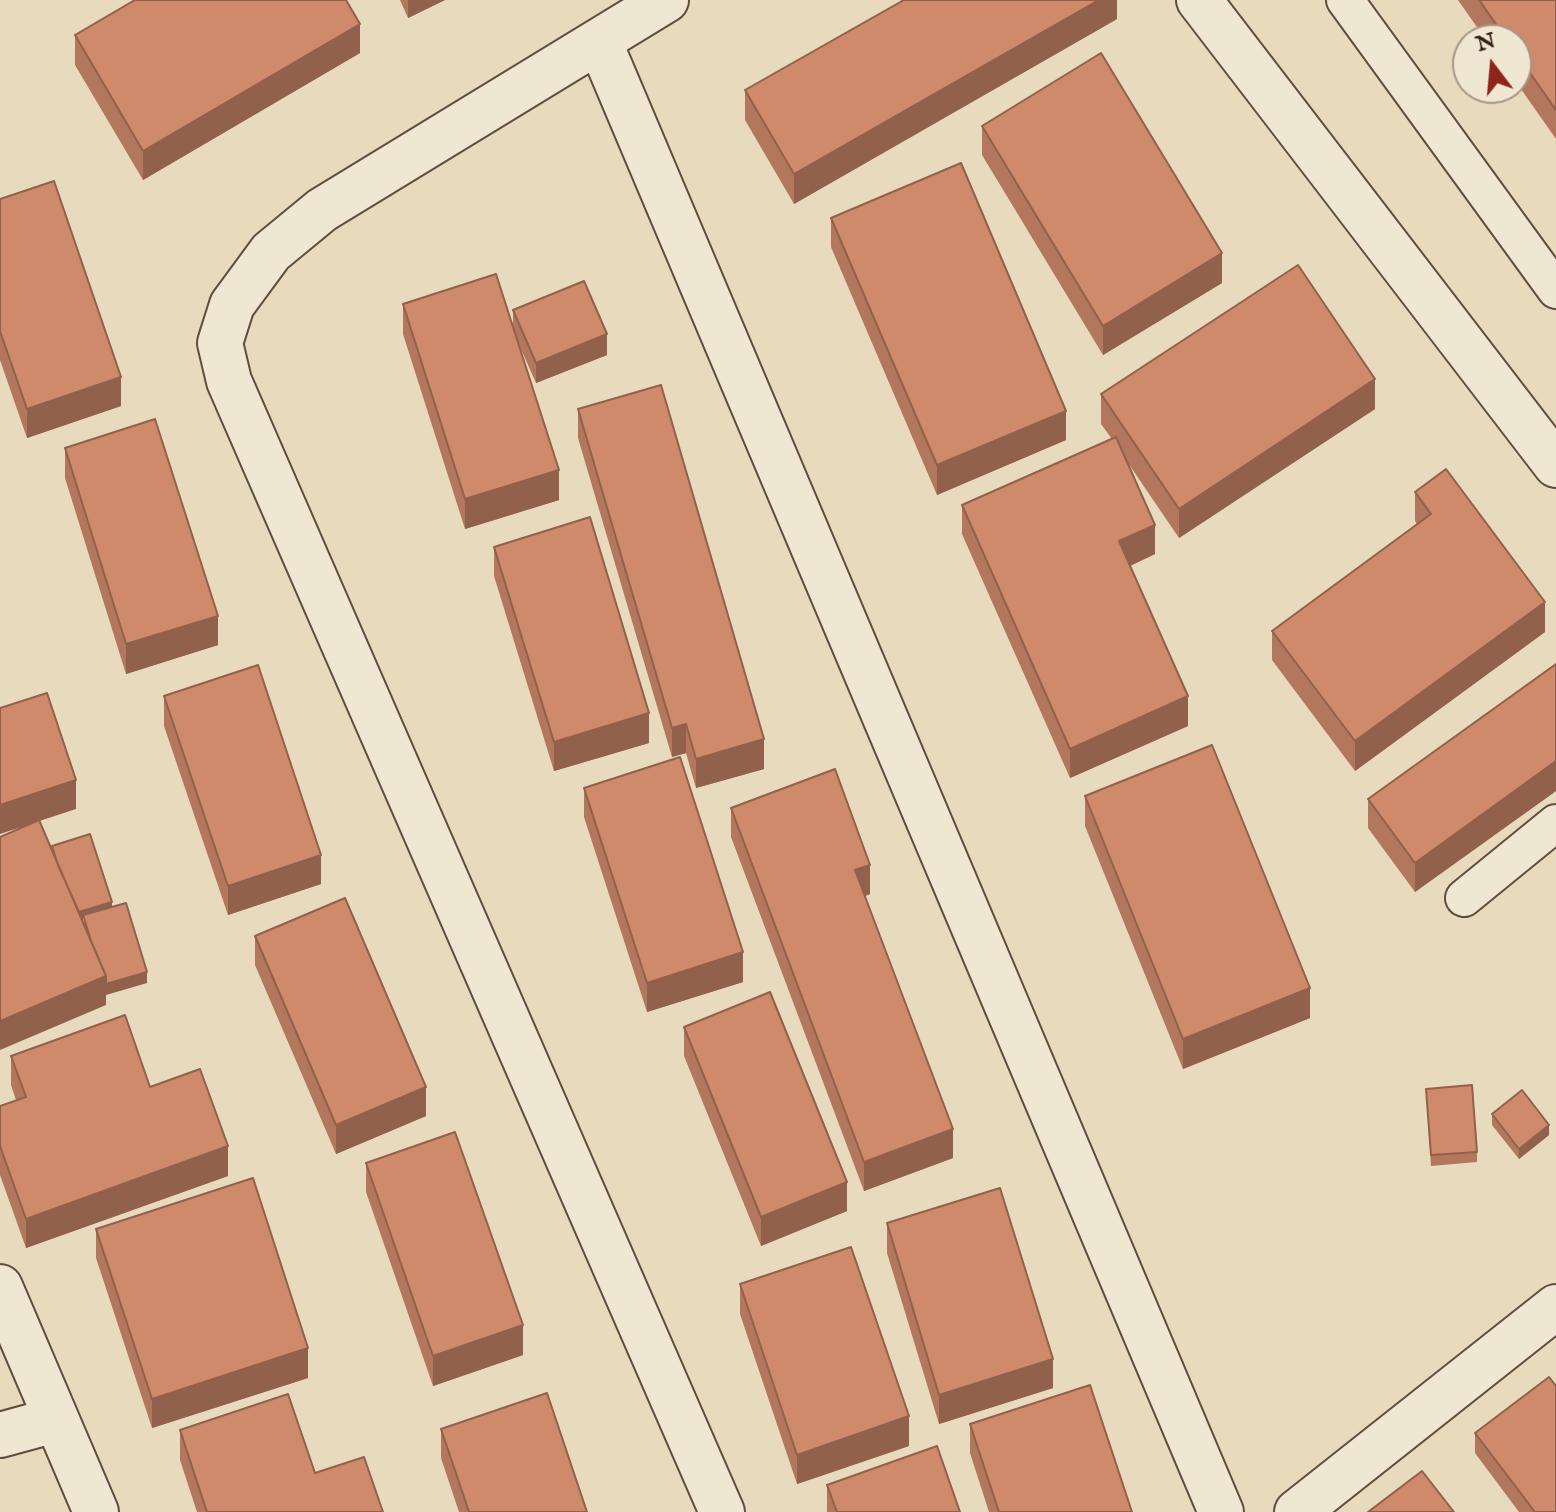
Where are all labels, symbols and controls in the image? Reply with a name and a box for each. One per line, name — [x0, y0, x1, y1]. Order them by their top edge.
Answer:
north arrow — [1452, 24, 1532, 104]
text: N — [1473, 27, 1499, 59]

